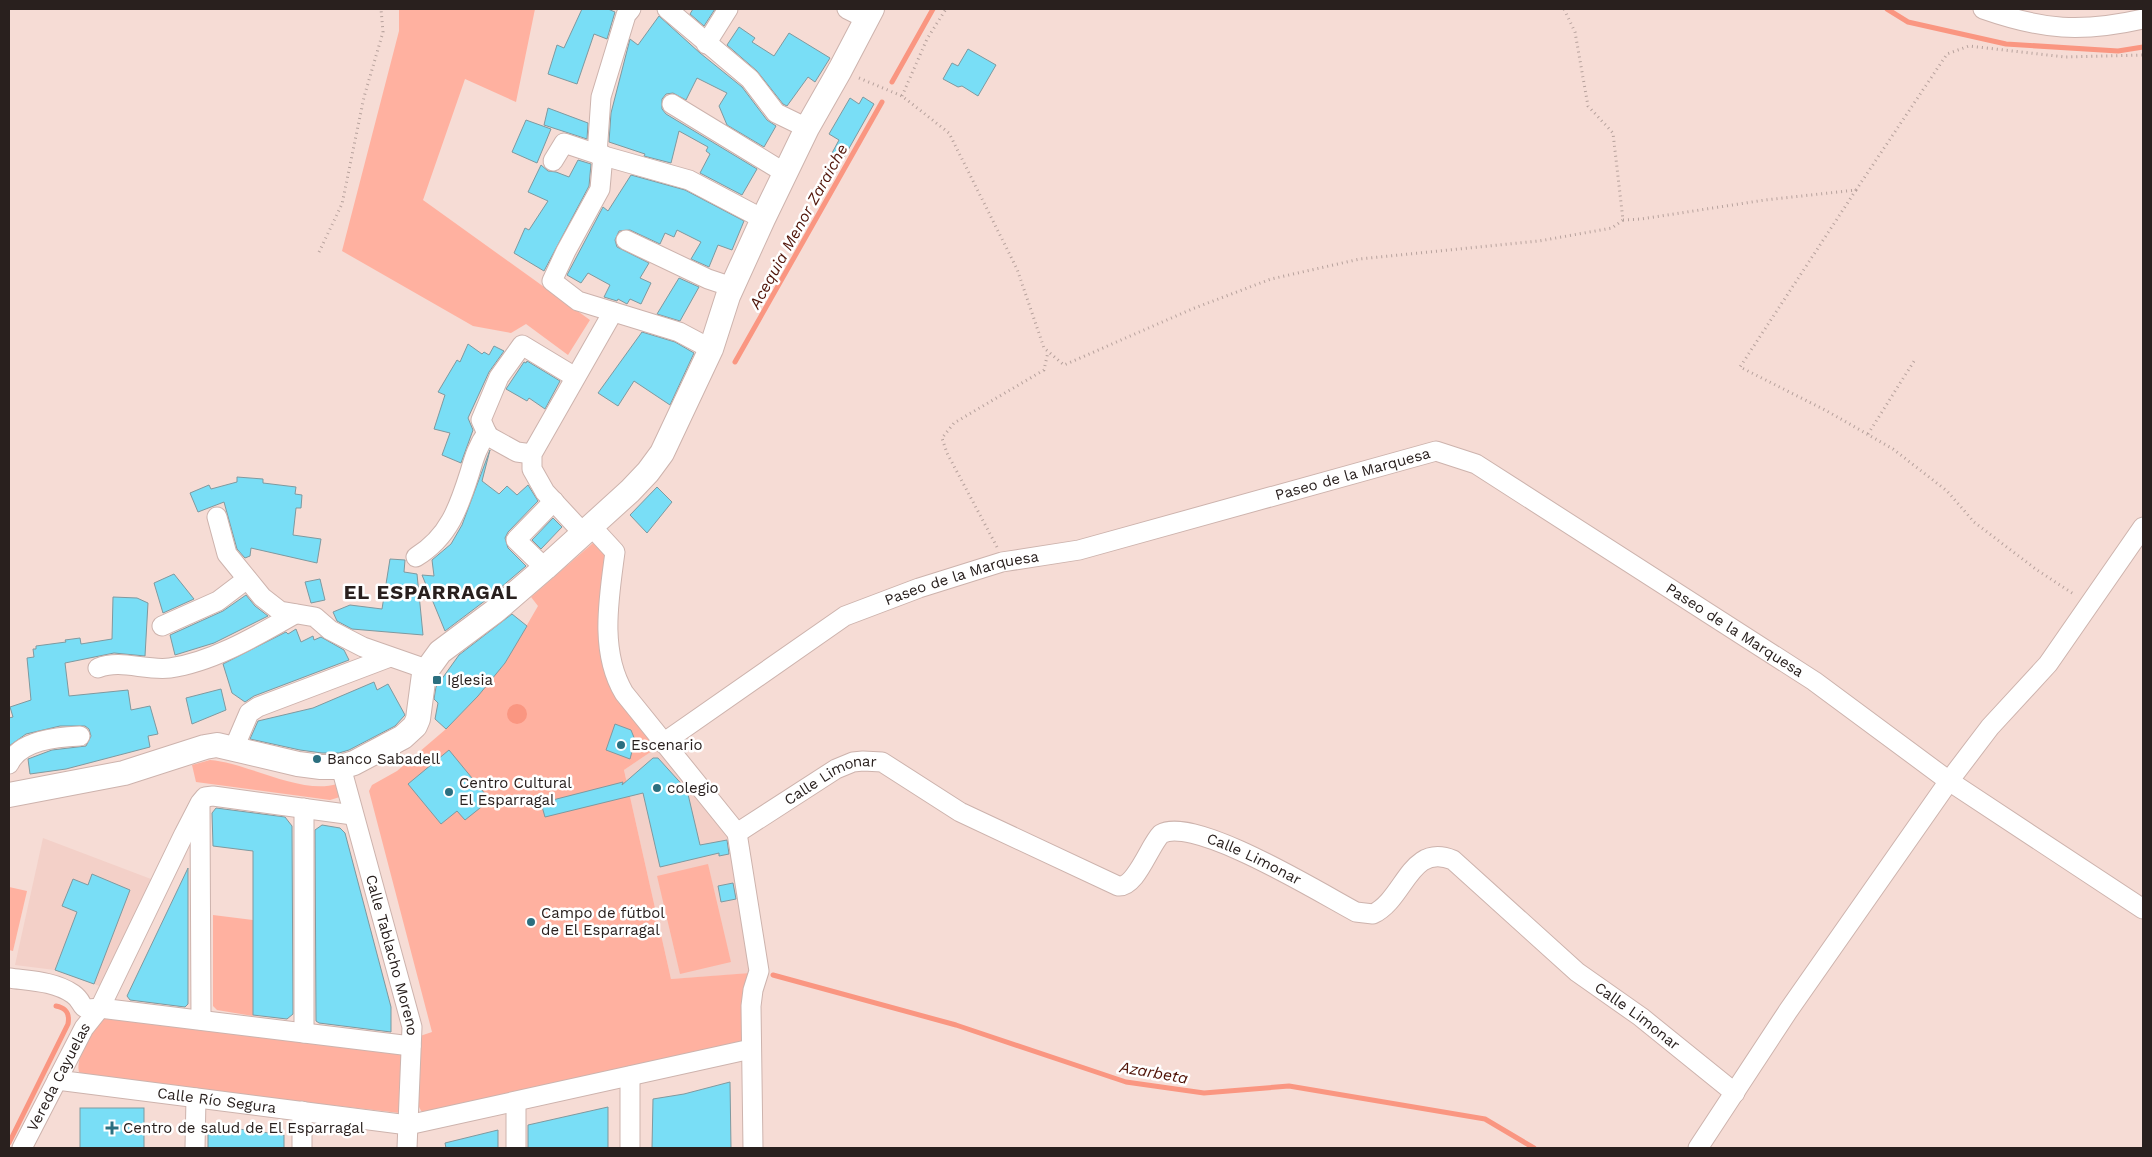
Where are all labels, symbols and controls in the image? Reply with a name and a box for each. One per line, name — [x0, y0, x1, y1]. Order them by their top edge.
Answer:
water label: Acequia Menor Zaraiche — [745, 141, 852, 313]
street label: Paseo de la Marquesa — [1273, 444, 1433, 504]
street label: Paseo de la Marquesa — [882, 547, 1041, 609]
street label: Paseo de la Marquesa — [1662, 579, 1807, 681]
district label: EL ESPARRAGAL — [344, 580, 518, 604]
place label: Iglesia — [447, 671, 493, 689]
marker: Iglesia — [431, 674, 443, 686]
place label: Escenario — [631, 736, 702, 754]
marker: Escenario — [615, 739, 627, 751]
place label: Banco Sabadell — [327, 750, 441, 768]
street label: Calle Limonar — [781, 752, 877, 809]
marker: Banco Sabadell — [311, 753, 323, 765]
place label: Centro Cultural El Esparragal — [459, 774, 572, 809]
place label: colegio — [667, 779, 719, 797]
marker: colegio — [651, 782, 663, 794]
marker: Centro Cultural El Esparragal — [443, 786, 455, 798]
street label: Calle Limonar — [1204, 829, 1304, 889]
street label: Calle Tablacho Moreno — [362, 873, 421, 1036]
place label: Campo de fútbol de El Esparragal — [541, 904, 665, 939]
marker: Campo de fútbol de El Esparragal — [525, 916, 537, 928]
street label: Calle Limonar — [1591, 978, 1683, 1054]
street label: Vereda Cayuelas — [23, 1018, 94, 1134]
water label: Azarbeta — [1117, 1057, 1190, 1088]
street label: Calle Río Segura — [156, 1084, 278, 1117]
place label: Centro de salud de El Esparragal — [123, 1119, 365, 1137]
marker: Centro de salud de El Esparragal — [105, 1121, 119, 1135]

